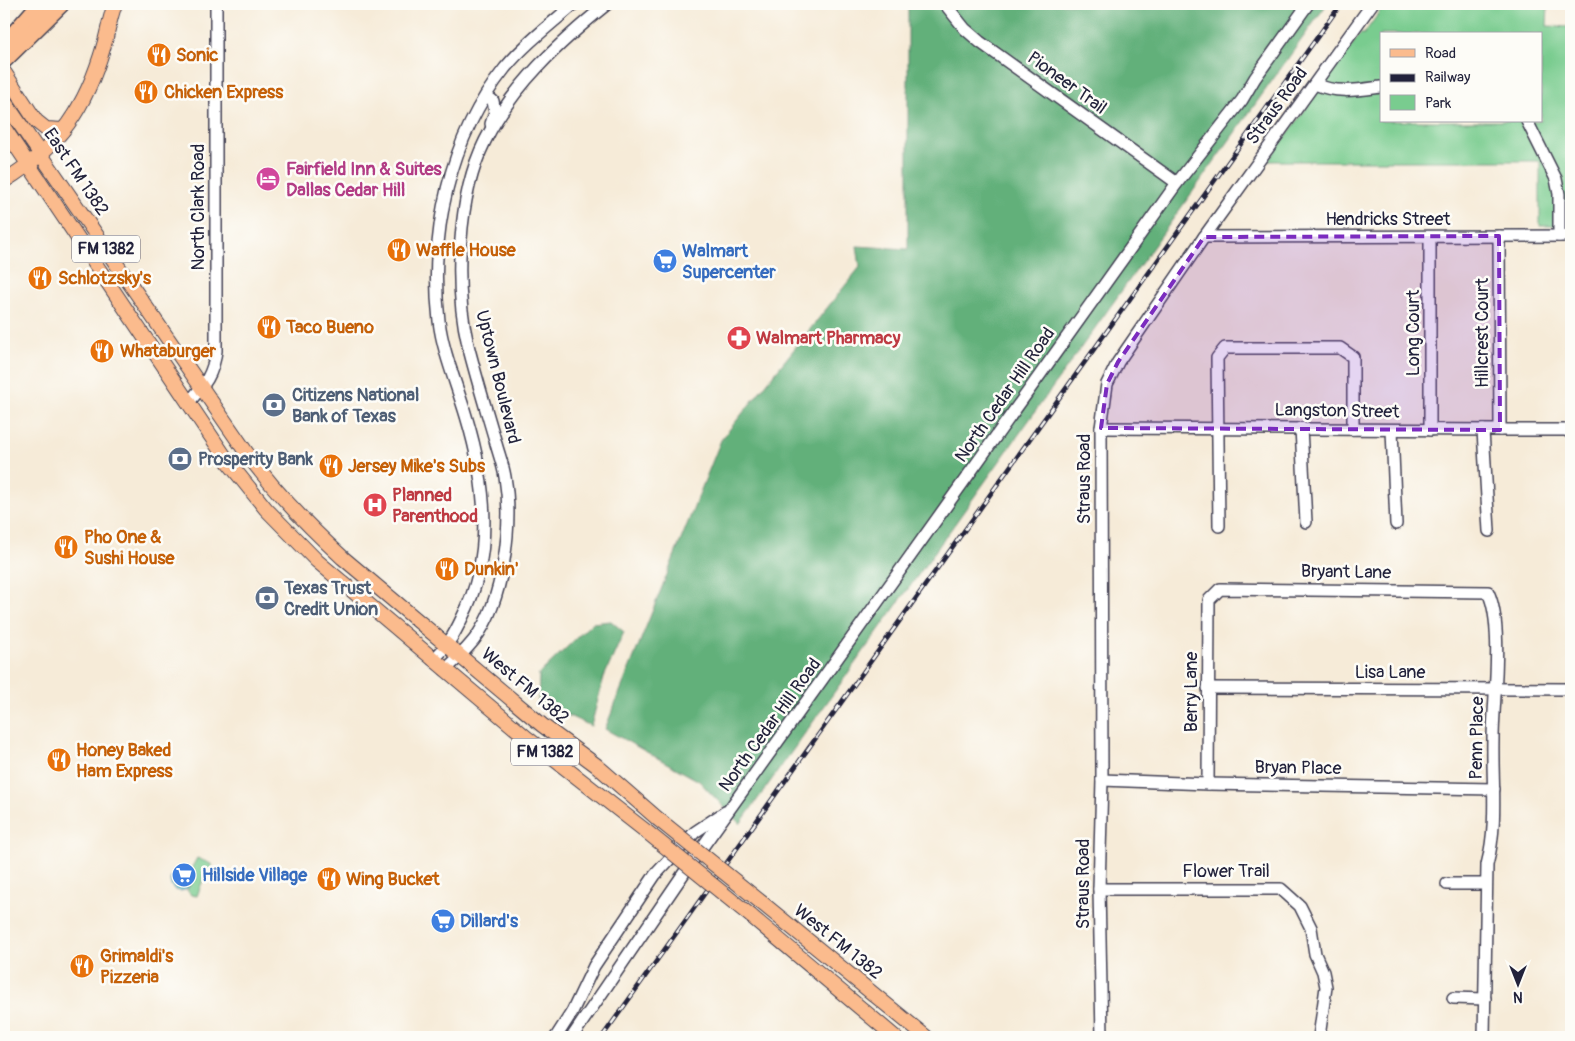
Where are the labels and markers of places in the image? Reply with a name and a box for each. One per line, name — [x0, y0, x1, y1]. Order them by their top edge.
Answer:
restaurant icon: Sonic — [146, 42, 172, 68]
place label: Sonic — [176, 44, 219, 67]
restaurant icon: Chicken Express — [133, 79, 159, 105]
place label: Chicken Express — [164, 81, 284, 104]
place label: Fairfield Inn & Suites Dallas Cedar Hill — [286, 158, 443, 202]
hotel icon: Fairfield Inn & Suites Dallas Cedar Hill — [255, 166, 281, 192]
restaurant icon: Waffle House — [386, 237, 412, 263]
place label: Waffle House — [416, 239, 517, 262]
place label: Walmart Supercenter — [682, 240, 776, 284]
supermarket icon: Walmart Supercenter — [652, 248, 678, 274]
restaurant icon: Schlotzsky's — [27, 265, 53, 291]
place label: Schlotzsky's — [58, 267, 152, 290]
restaurant icon: Taco Bueno — [256, 314, 282, 340]
place label: Taco Bueno — [285, 316, 374, 339]
pharmacy icon: Walmart Pharmacy — [726, 325, 752, 351]
place label: Walmart Pharmacy — [756, 327, 901, 350]
restaurant icon: Whataburger — [89, 338, 115, 364]
place label: Whataburger — [120, 340, 217, 363]
place label: Citizens National Bank of Texas — [292, 384, 419, 428]
bank icon: Citizens National Bank of Texas — [261, 392, 287, 418]
bank icon: Prosperity Bank — [167, 446, 193, 472]
place label: Prosperity Bank — [198, 448, 313, 471]
restaurant icon: Jersey Mike's Subs — [318, 453, 344, 479]
place label: Jersey Mike's Subs — [348, 455, 486, 478]
place label: Planned Parenthood — [392, 484, 478, 528]
hospital icon: Planned Parenthood — [362, 492, 388, 518]
place label: Pho One & Sushi House — [84, 526, 175, 570]
restaurant icon: Pho One & Sushi House — [53, 534, 79, 560]
restaurant icon: Dunkin' — [434, 556, 460, 582]
place label: Dunkin' — [464, 558, 518, 581]
place label: Texas Trust Credit Union — [283, 577, 378, 621]
bank icon: Texas Trust Credit Union — [254, 585, 280, 611]
place label: Honey Baked Ham Express — [76, 739, 174, 783]
restaurant icon: Honey Baked Ham Express — [46, 747, 72, 773]
supermarket icon: Hillside Village — [171, 862, 197, 888]
place label: Hillside Village — [202, 864, 308, 887]
restaurant icon: Wing Bucket — [316, 866, 342, 892]
place label: Wing Bucket — [346, 868, 440, 891]
supermarket icon: Dillard's — [430, 908, 456, 934]
place label: Dillard's — [460, 910, 519, 933]
place label: Grimaldi's Pizzeria — [100, 945, 174, 989]
restaurant icon: Grimaldi's Pizzeria — [69, 953, 95, 979]

